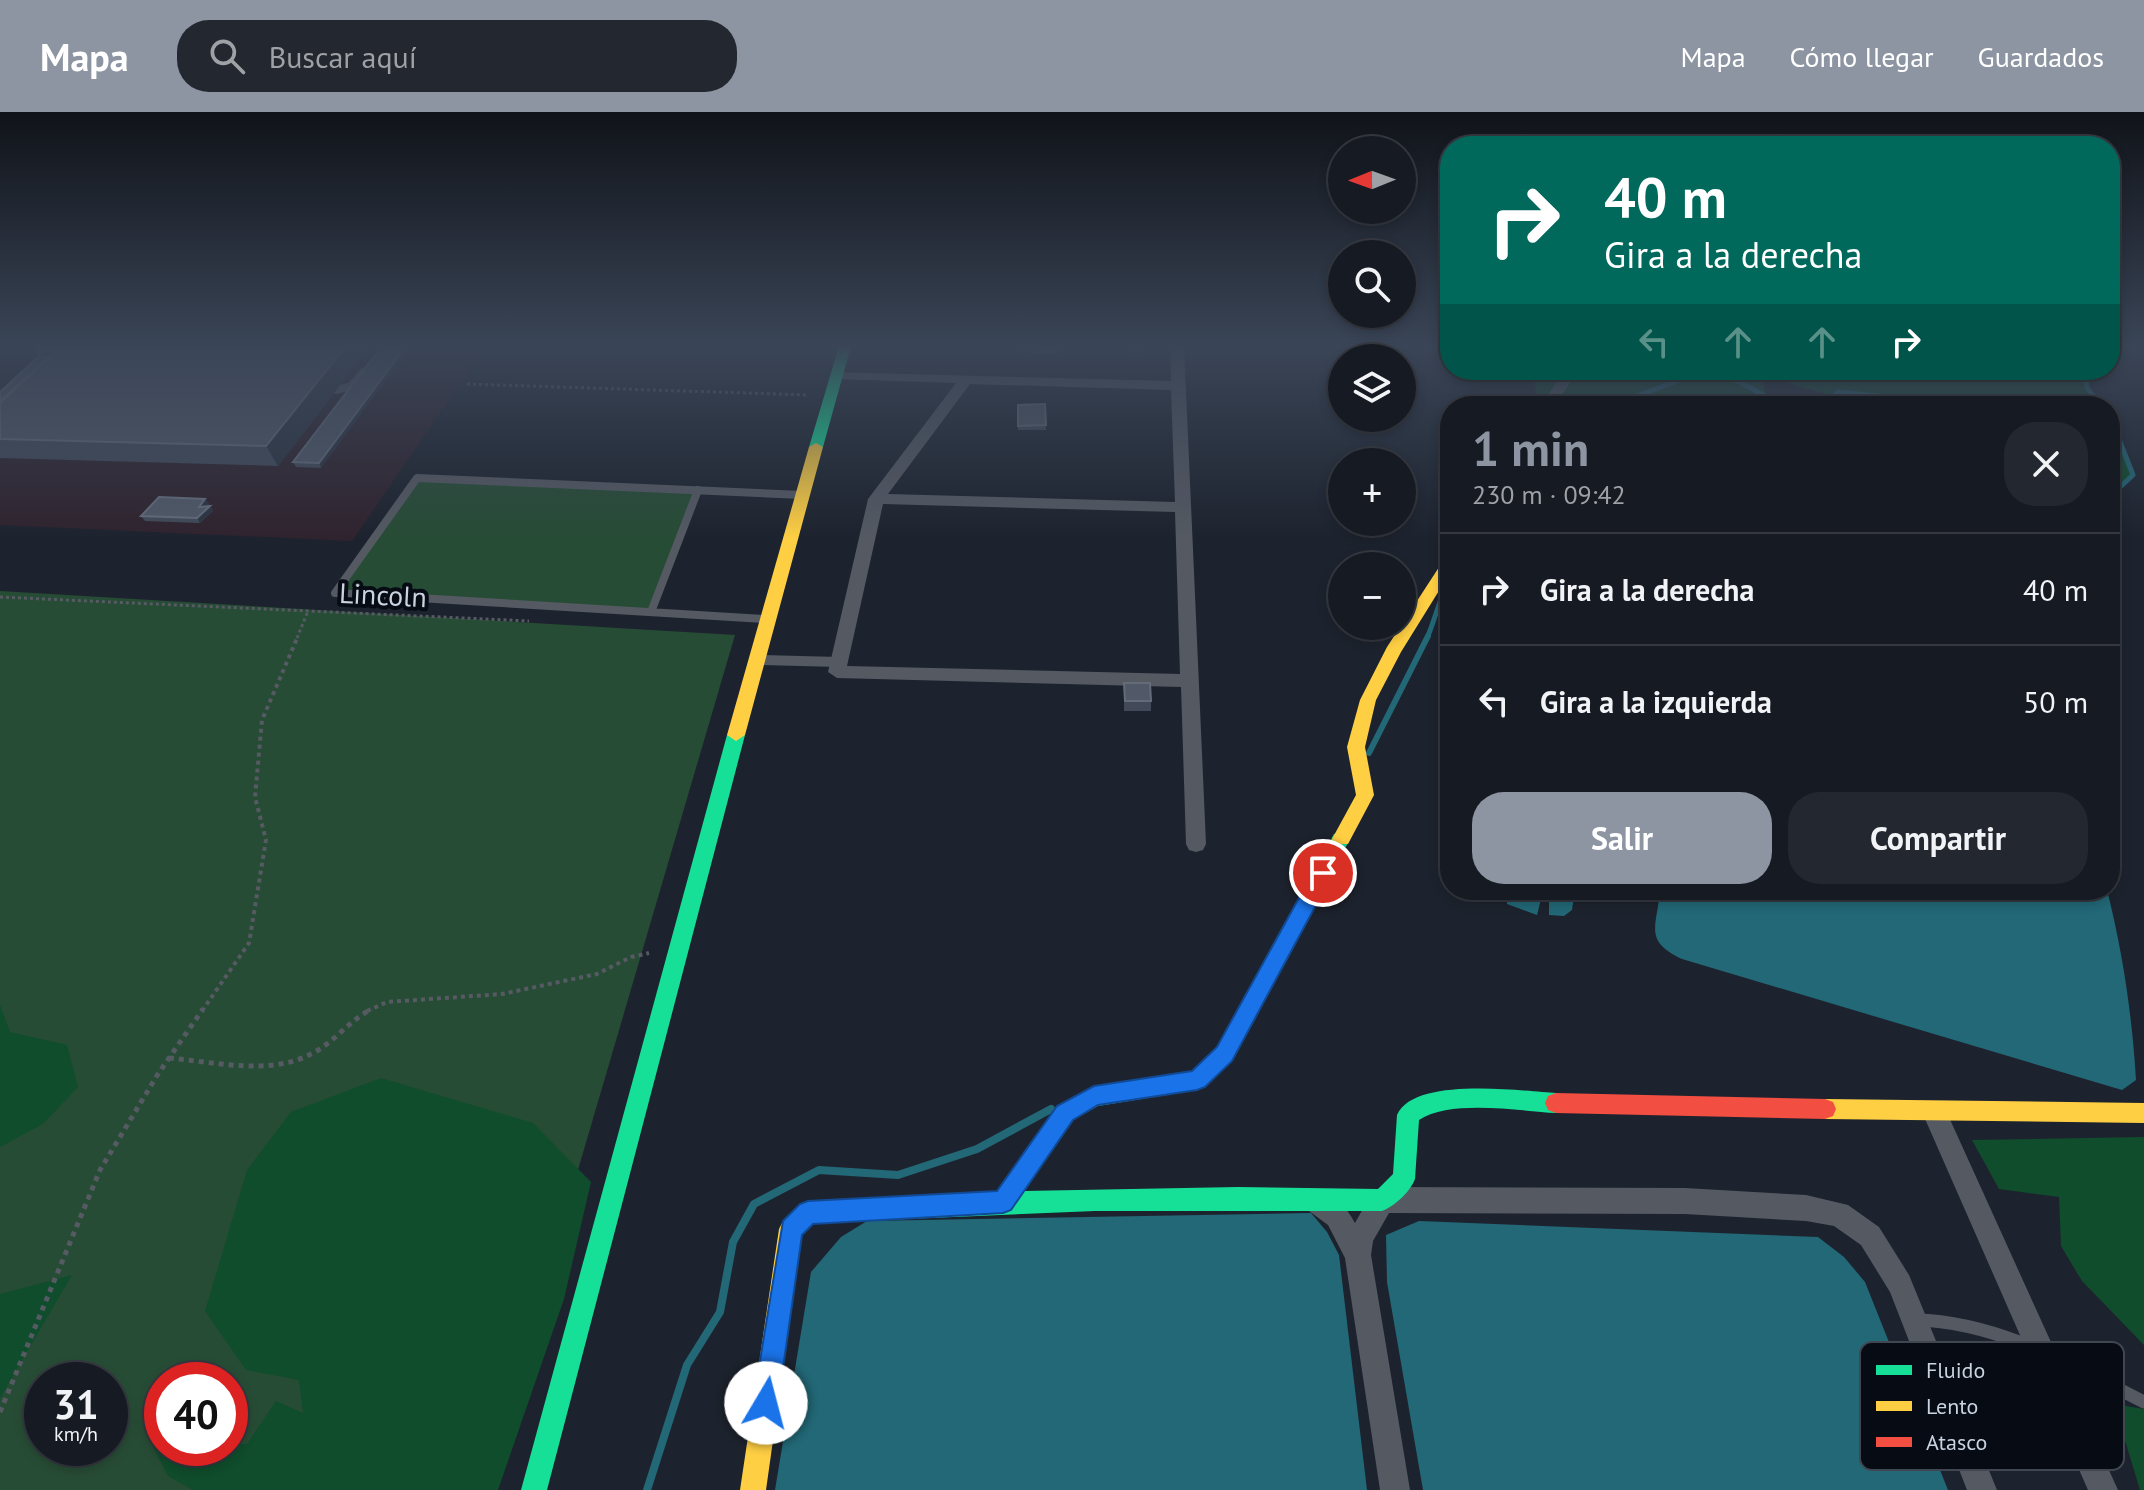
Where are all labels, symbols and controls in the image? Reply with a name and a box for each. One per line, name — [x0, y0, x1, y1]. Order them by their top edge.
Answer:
search box — [177, 20, 737, 92]
text: Mapa — [40, 32, 129, 81]
icon: search — [205, 34, 249, 78]
text: Buscar aquí — [269, 37, 417, 76]
text: Mapa — [1681, 38, 1746, 75]
text: Cómo llegar — [1790, 38, 1934, 75]
text: Guardados — [1978, 38, 2104, 75]
north arrow — [1328, 136, 1416, 224]
map controls — [1328, 136, 1416, 640]
text: 40 m — [1604, 161, 1727, 233]
icon: right — [1472, 168, 1576, 272]
text: Gira a la derecha — [1604, 231, 1862, 278]
button: search — [1328, 240, 1416, 328]
icon: left — [1632, 320, 1676, 364]
icon: ahead — [1716, 320, 1760, 364]
icon: ahead — [1800, 320, 1844, 364]
icon: right — [1884, 320, 1928, 364]
button: layers — [1328, 344, 1416, 432]
text: 1 min — [1472, 417, 1589, 479]
button: close — [2004, 422, 2088, 506]
button: + — [1328, 448, 1416, 536]
text: 230 m · 09:42 — [1472, 478, 1626, 511]
button: − — [1328, 552, 1416, 640]
icon: right — [1472, 567, 1516, 611]
text: Gira a la derecha — [1540, 570, 1754, 609]
text: 40 m — [2023, 570, 2088, 609]
street label: Lincoln — [338, 574, 428, 615]
icon: left — [1472, 679, 1516, 723]
text: Gira a la izquierda — [1540, 682, 1772, 721]
text: 50 m — [2023, 682, 2088, 721]
button: Salir — [1472, 792, 1772, 884]
button: Compartir — [1788, 792, 2088, 884]
pin — [1289, 839, 1357, 907]
icon: arrive — [1301, 851, 1345, 895]
legend — [1860, 1342, 2124, 1470]
text: Fluido — [1926, 1356, 1985, 1384]
position arrow — [724, 1361, 808, 1445]
speed limit sign: 40 — [144, 1362, 248, 1466]
text: 31 — [53, 1378, 99, 1430]
text: Lento — [1926, 1392, 1978, 1420]
text: km/h — [54, 1421, 98, 1447]
text: Atasco — [1926, 1428, 1987, 1456]

